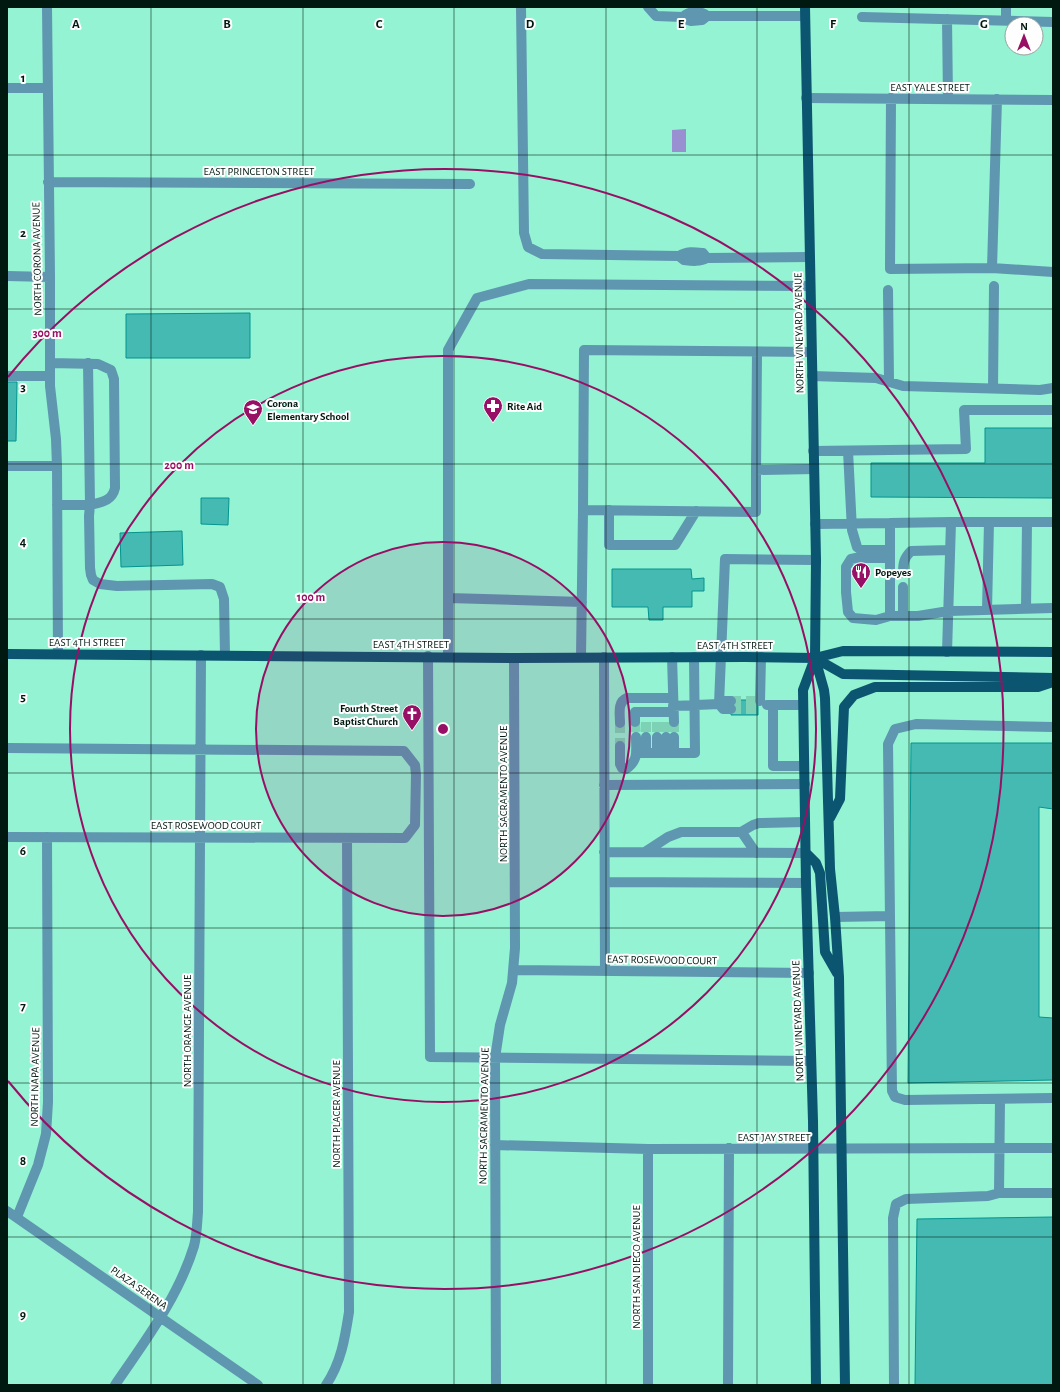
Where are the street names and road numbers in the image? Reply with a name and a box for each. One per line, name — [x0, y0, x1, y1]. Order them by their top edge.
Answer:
street label: EAST YALE STREET — [890, 82, 970, 93]
street label: EAST PRINCETON STREET — [204, 166, 315, 177]
street label: NORTH CORONA AVENUE — [30, 202, 43, 316]
street label: NORTH VINEYARD AVENUE — [792, 272, 806, 393]
street label: EAST 4TH STREET — [49, 637, 126, 648]
street label: EAST 4TH STREET — [373, 639, 450, 650]
street label: EAST 4TH STREET — [697, 640, 774, 651]
street label: NORTH SACRAMENTO AVENUE — [498, 725, 509, 862]
street label: EAST ROSEWOOD COURT — [151, 820, 262, 831]
street label: EAST ROSEWOOD COURT — [607, 954, 718, 966]
street label: NORTH VINEYARD AVENUE — [790, 960, 806, 1082]
street label: NORTH ORANGE AVENUE — [182, 974, 193, 1087]
street label: NORTH NAPA AVENUE — [29, 1027, 41, 1127]
street label: NORTH SACRAMENTO AVENUE — [477, 1047, 491, 1184]
street label: NORTH PLACER AVENUE — [331, 1060, 342, 1168]
street label: EAST JAY STREET — [737, 1132, 811, 1143]
street label: NORTH SAN DIEGO AVENUE — [631, 1205, 642, 1329]
street label: PLAZA SERENA — [109, 1264, 170, 1312]

